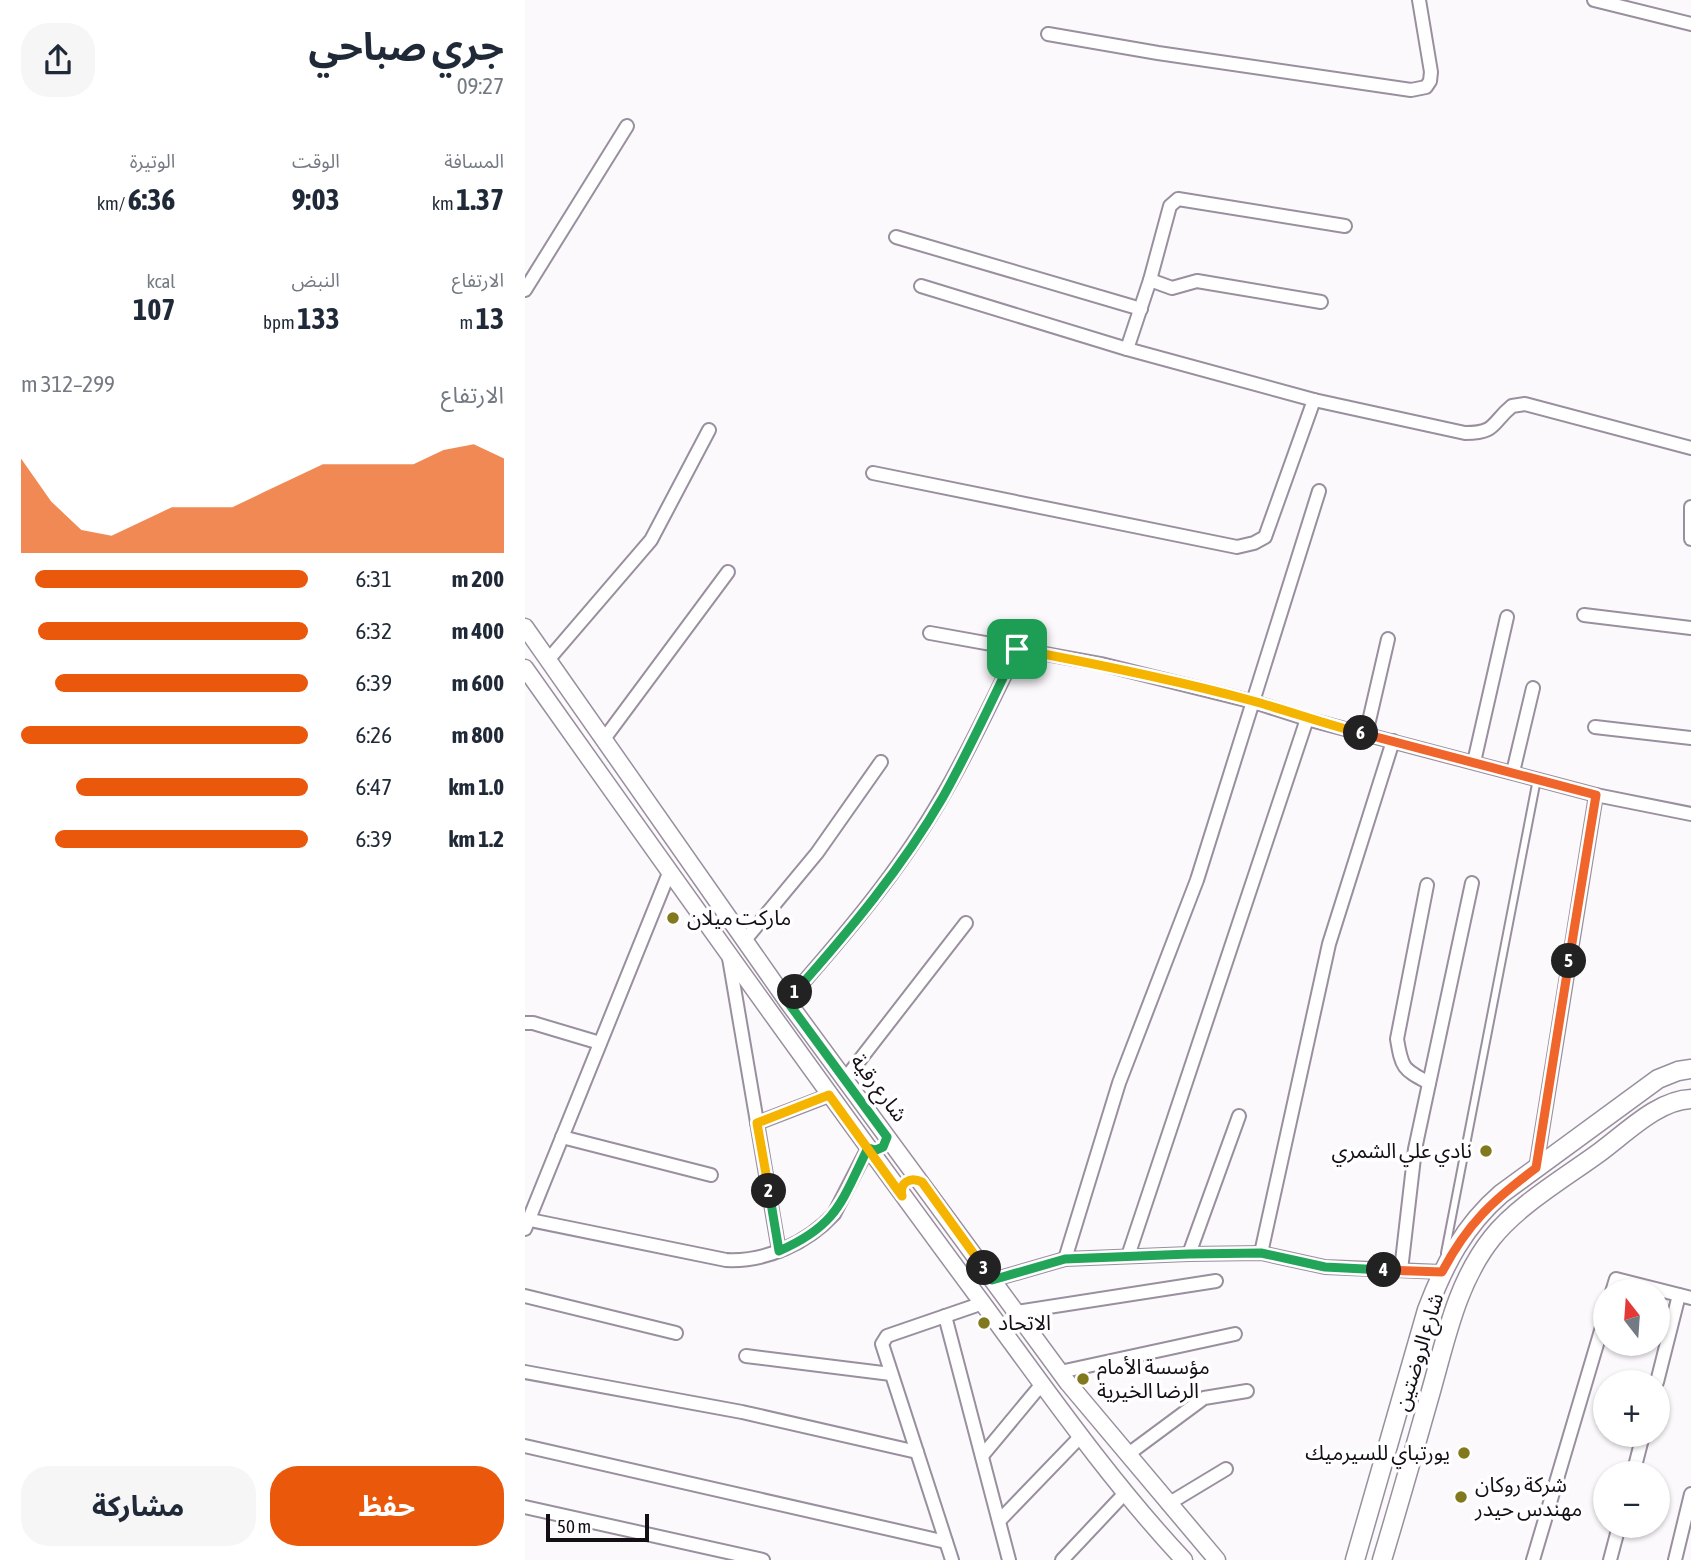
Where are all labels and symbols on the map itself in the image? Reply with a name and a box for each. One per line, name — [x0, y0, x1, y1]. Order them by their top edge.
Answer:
pin — [987, 619, 1047, 679]
pin: 6 — [1343, 716, 1379, 750]
place label: ماركت ميلان — [687, 905, 791, 930]
marker: ماركت ميلان — [665, 910, 681, 926]
pin: 5 — [1551, 944, 1587, 978]
pin: 1 — [777, 974, 813, 1010]
street label: شارع رقية — [843, 1049, 913, 1128]
place label: نادي علي الشمري — [1331, 1138, 1472, 1167]
marker: نادي علي الشمري — [1478, 1143, 1494, 1159]
pin: 2 — [751, 1174, 787, 1208]
pin: 3 — [967, 1250, 1001, 1286]
pin: 4 — [1367, 1252, 1401, 1288]
north arrow — [1593, 1279, 1669, 1356]
street label: شارع الروضتين — [1389, 1290, 1451, 1415]
place label: الاتحاد — [998, 1310, 1051, 1334]
marker: الاتحاد — [976, 1315, 992, 1331]
place label: مؤسسة الأمام الرضا الخيرية — [1097, 1354, 1210, 1403]
marker: مؤسسة الأمام الرضا الخيرية — [1075, 1371, 1091, 1387]
place label: يورتباي للسيرميك — [1305, 1440, 1450, 1469]
marker: يورتباي للسيرميك — [1456, 1445, 1472, 1461]
place label: شركة روكان مهندس حيدر — [1474, 1472, 1582, 1521]
marker: شركة روكان مهندس حيدر — [1453, 1489, 1469, 1505]
scale bar — [546, 1511, 649, 1543]

